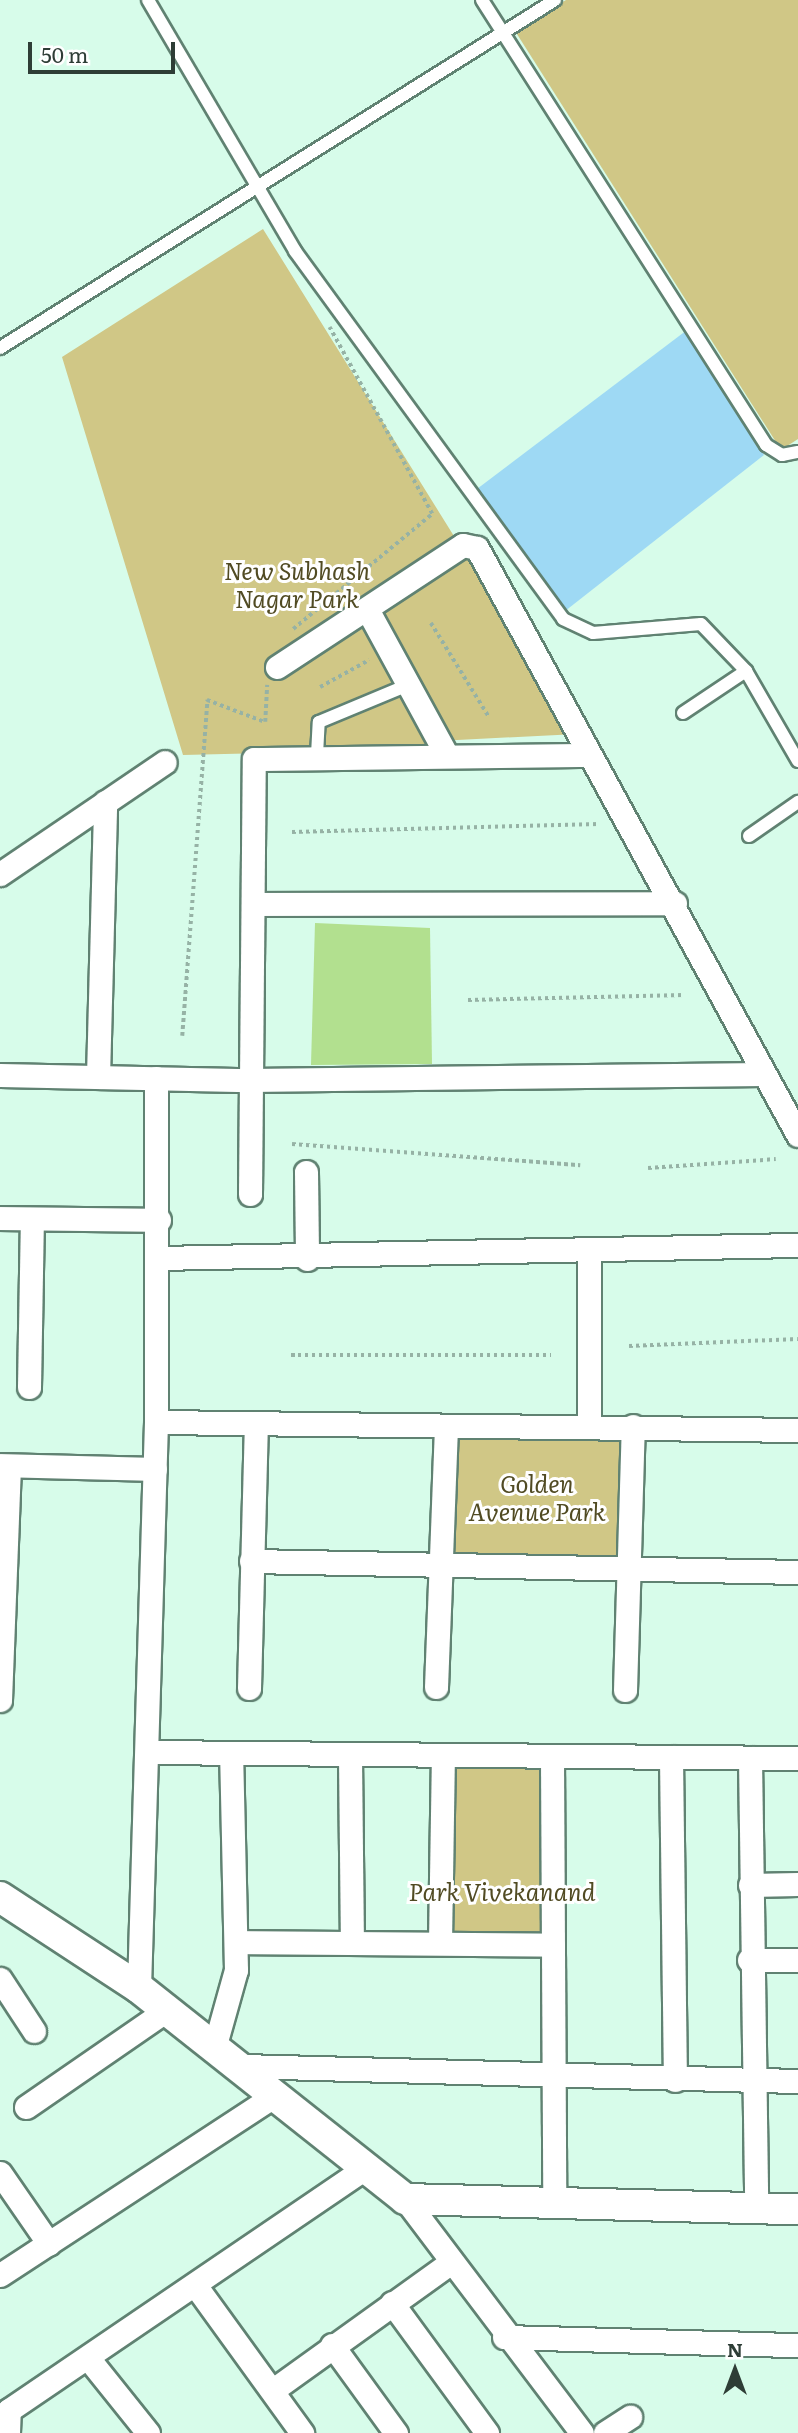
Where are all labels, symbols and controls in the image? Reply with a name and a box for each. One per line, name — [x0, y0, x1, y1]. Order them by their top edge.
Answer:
scale bar — [32, 28, 178, 72]
text: 50 m — [41, 38, 88, 69]
park label: New Subhash Nagar Park — [224, 556, 370, 612]
park label: Golden Avenue Park — [468, 1469, 606, 1525]
park label: Park Vivekanand — [409, 1877, 595, 1905]
north arrow — [700, 2335, 770, 2405]
text: N — [727, 2335, 743, 2363]

